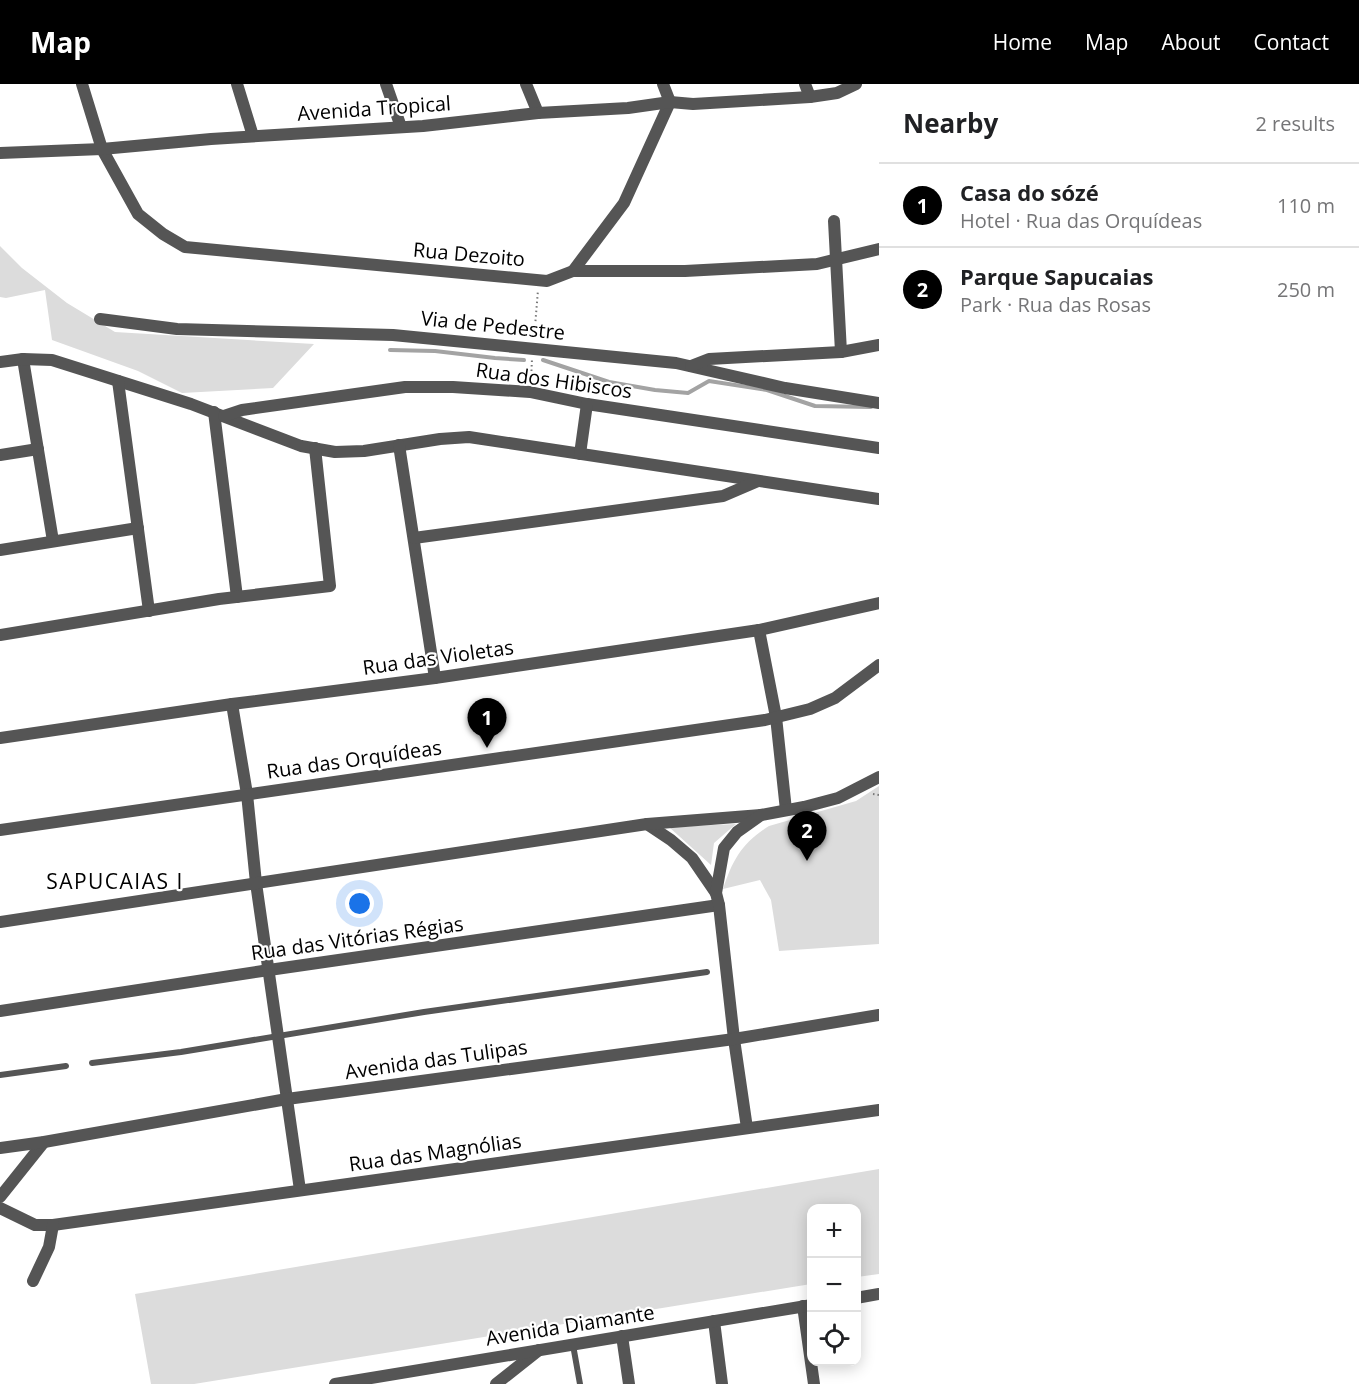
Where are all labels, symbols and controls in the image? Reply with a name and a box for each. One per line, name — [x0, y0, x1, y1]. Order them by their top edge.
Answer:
text: Map — [30, 23, 91, 61]
text: Home — [993, 28, 1052, 56]
text: Map — [1085, 28, 1128, 56]
text: About — [1161, 28, 1221, 56]
text: Contact — [1254, 28, 1329, 56]
street label: Avenida Tropical — [296, 89, 452, 127]
text: Nearby — [903, 105, 998, 141]
text: 2 results — [1255, 110, 1335, 137]
text: Casa do sózé — [960, 177, 1099, 207]
text: 1 — [917, 192, 928, 219]
text: 110 m — [1277, 192, 1335, 219]
text: Hotel · Rua das Orquídeas — [960, 207, 1202, 234]
street label: Rua Dezoito — [412, 236, 526, 272]
text: Parque Sapucaias — [960, 261, 1154, 291]
text: 2 — [917, 276, 928, 303]
text: 250 m — [1277, 276, 1335, 303]
text: Park · Rua das Rosas — [960, 291, 1151, 318]
street label: Via de Pedestre — [420, 304, 566, 346]
street label: Rua dos Hibiscos — [474, 356, 634, 404]
street label: Rua das Violetas — [361, 633, 515, 681]
pin: 1 — [468, 698, 506, 748]
street label: Rua das Orquídeas — [265, 733, 443, 785]
pin: 2 — [788, 812, 826, 861]
district label: SAPUCAIAS I — [46, 867, 184, 895]
your location — [345, 889, 374, 918]
street label: Rua das Vitórias Régias — [249, 910, 465, 966]
street label: Avenida das Tulipas — [343, 1033, 529, 1085]
street label: Rua das Magnólias — [347, 1127, 523, 1177]
map controls — [807, 1204, 861, 1366]
button: + — [807, 1204, 861, 1258]
button: − — [807, 1258, 861, 1312]
street label: Avenida Diamante — [484, 1298, 656, 1352]
button: locate — [807, 1312, 861, 1366]

